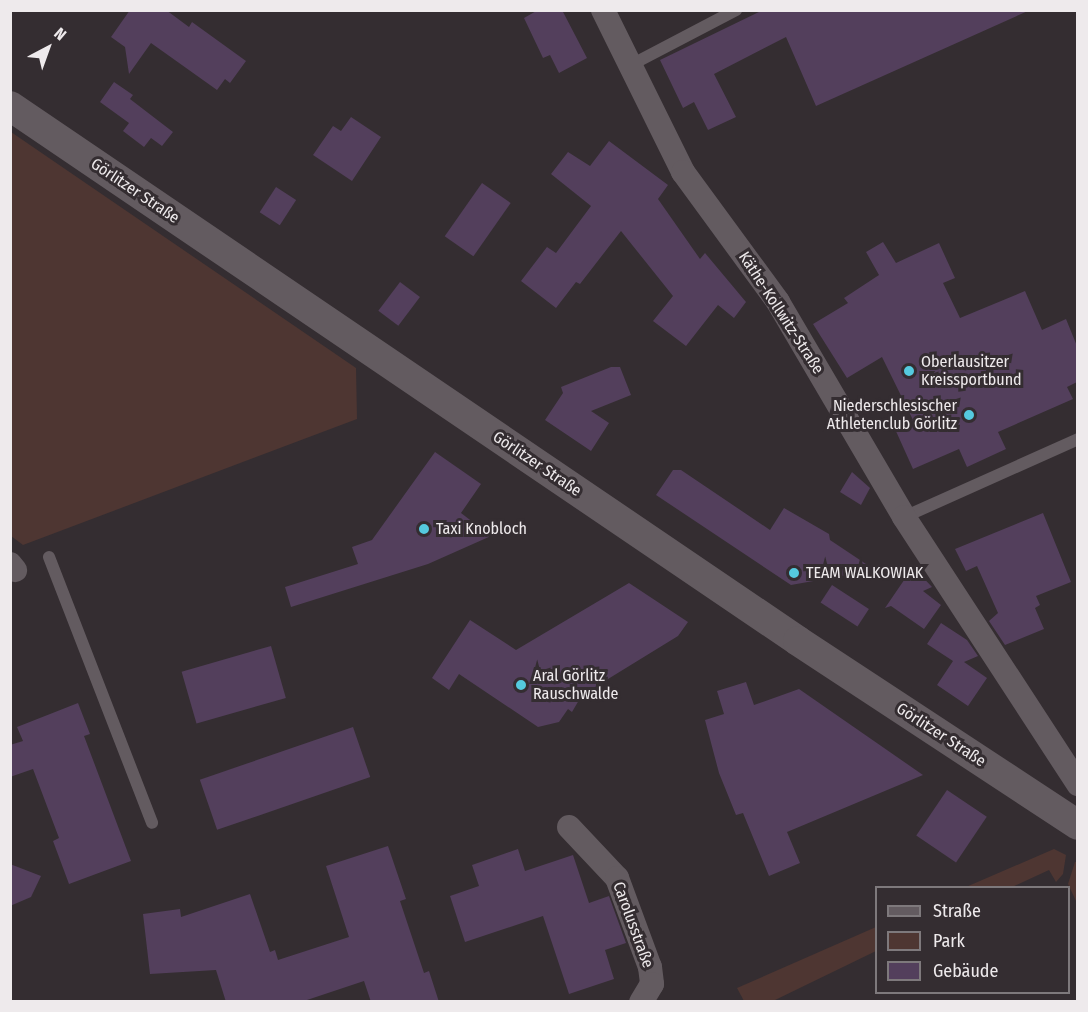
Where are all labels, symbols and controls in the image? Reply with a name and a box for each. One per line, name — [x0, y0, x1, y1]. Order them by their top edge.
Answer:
north arrow — [18, 18, 78, 78]
text: N — [50, 24, 70, 44]
street label: Görlitzer Straße — [87, 154, 183, 228]
street label: Käthe-Kollwitz-Straße — [734, 248, 828, 378]
place label: Oberlausitzer Kreissportbund — [921, 352, 1022, 390]
marker: Oberlausitzer Kreissportbund — [902, 364, 916, 378]
place label: Niederschlesischer Athletenclub Görlitz — [827, 396, 957, 434]
marker: Niederschlesischer Athletenclub Görlitz — [962, 408, 976, 422]
street label: Görlitzer Straße — [489, 427, 585, 501]
place label: Taxi Knobloch — [436, 519, 527, 539]
marker: Taxi Knobloch — [417, 522, 431, 536]
place label: TEAM WALKOWIAK — [806, 563, 923, 583]
marker: TEAM WALKOWIAK — [787, 566, 801, 580]
place label: Aral Görlitz Rauschwalde — [533, 666, 618, 704]
marker: Aral Görlitz Rauschwalde — [514, 678, 528, 692]
street label: Görlitzer Straße — [893, 699, 989, 771]
street label: Carolusstraße — [609, 879, 657, 971]
legend — [875, 886, 1070, 994]
text: Straße — [933, 900, 981, 922]
text: Park — [933, 930, 965, 952]
text: Gebäude — [933, 960, 998, 982]

